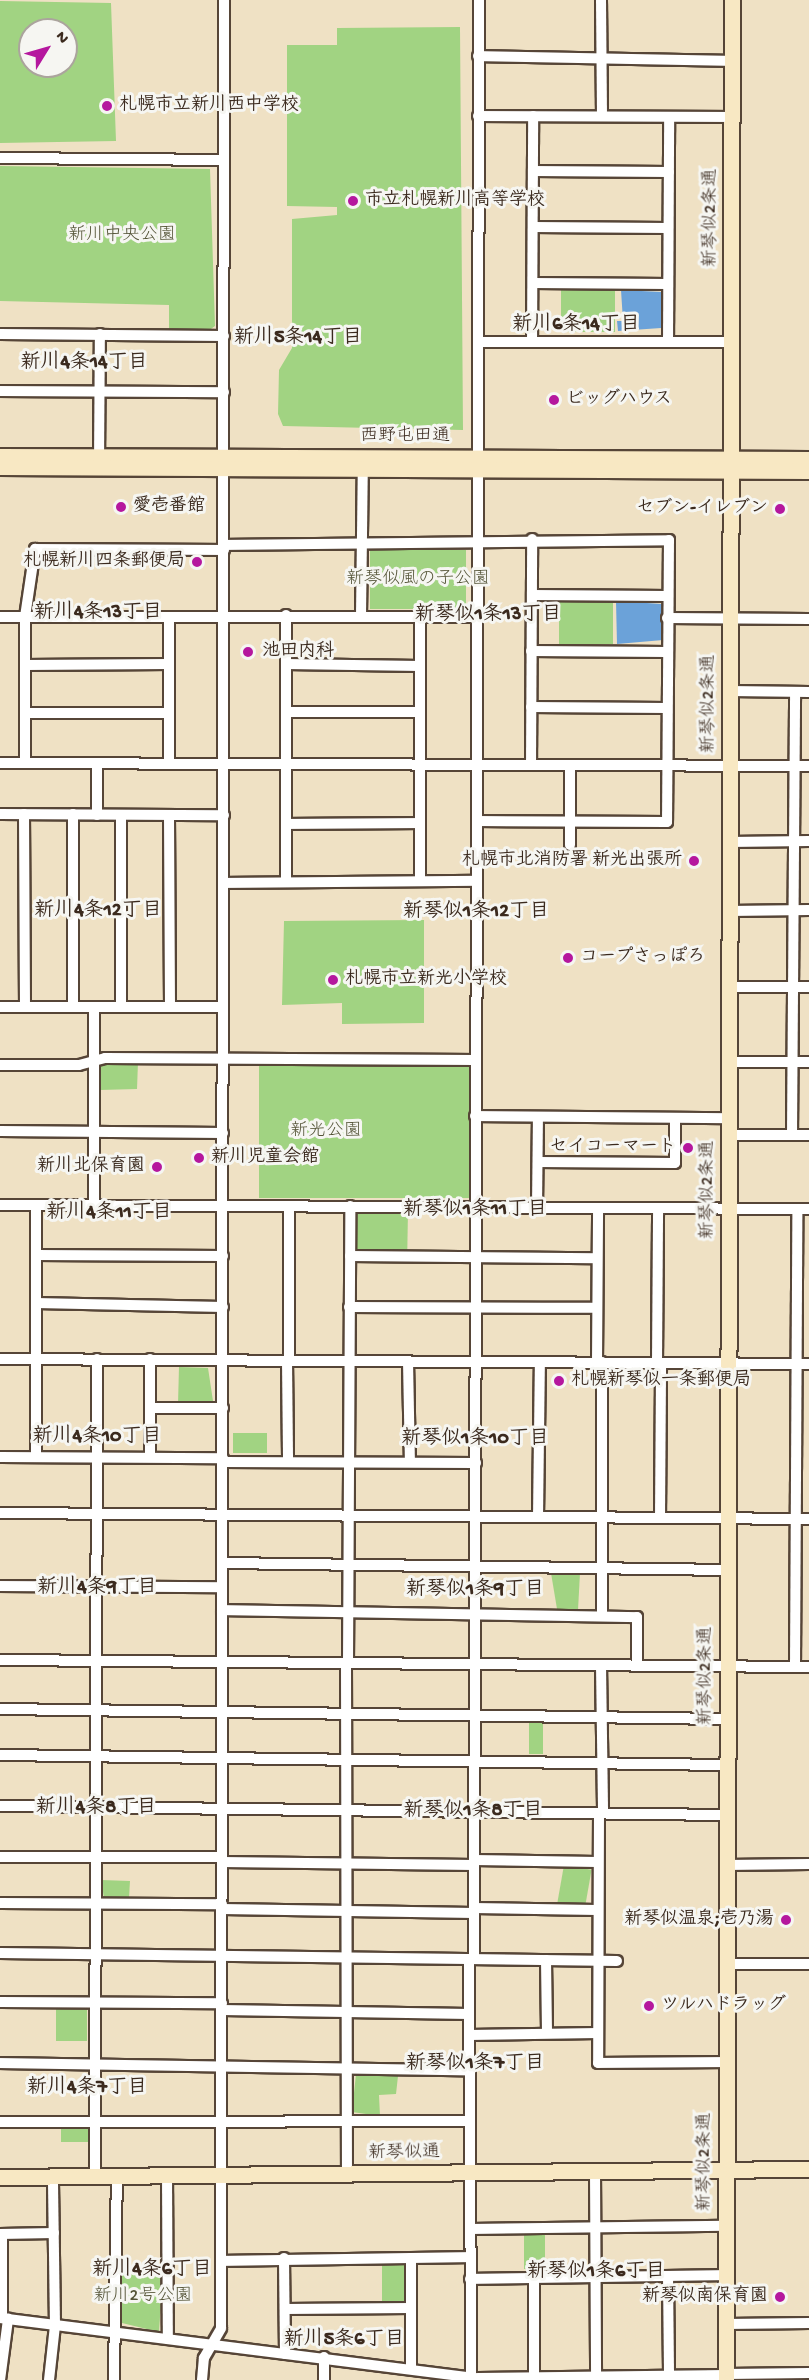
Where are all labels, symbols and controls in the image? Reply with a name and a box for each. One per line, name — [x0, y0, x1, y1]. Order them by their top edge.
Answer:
north arrow — [18, 18, 78, 78]
text: N — [50, 28, 72, 48]
place label: 札幌市立新川西中学校 — [119, 95, 299, 117]
marker: 札幌市立新川西中学校 — [100, 99, 114, 113]
street label: 新琴似2条通 — [701, 169, 723, 267]
place label: 市立札幌新川高等学校 — [365, 190, 545, 212]
marker: 市立札幌新川高等学校 — [346, 194, 360, 208]
park label: 新川中央公園 — [68, 225, 176, 247]
district label: 新川6条14丁目 — [512, 313, 640, 337]
district label: 新川5条14丁目 — [234, 326, 362, 350]
district label: 新川4条14丁目 — [20, 351, 148, 375]
place label: ビッグハウス — [566, 389, 674, 411]
marker: ビッグハウス — [547, 393, 561, 407]
street label: 西野屯田通 — [360, 426, 450, 448]
place label: 愛壱番館 — [133, 496, 205, 518]
place label: セブン-イレブン — [636, 498, 768, 520]
marker: 愛壱番館 — [114, 500, 128, 514]
marker: セブン-イレブン — [773, 502, 787, 516]
place label: 札幌新川四条郵便局 — [23, 551, 185, 573]
marker: 札幌新川四条郵便局 — [190, 555, 204, 569]
park label: 新琴似風の子公園 — [346, 569, 490, 591]
district label: 新川4条13丁目 — [34, 601, 162, 625]
district label: 新琴似1条13丁目 — [415, 603, 561, 627]
place label: 池田内科 — [262, 641, 334, 663]
marker: 池田内科 — [239, 643, 257, 661]
street label: 新琴似2条通 — [699, 655, 721, 753]
place label: 札幌市北消防署 新光出張所 — [462, 850, 682, 872]
marker: 札幌市北消防署 新光出張所 — [687, 854, 701, 868]
district label: 新川4条12丁目 — [34, 899, 162, 923]
district label: 新琴似1条12丁目 — [403, 900, 549, 924]
place label: コープさっぽろ — [580, 947, 706, 969]
marker: コープさっぽろ — [561, 951, 575, 965]
place label: 札幌市立新光小学校 — [345, 969, 507, 991]
marker: 札幌市立新光小学校 — [326, 973, 340, 987]
park label: 新光公園 — [290, 1121, 362, 1143]
place label: セイコーマート — [550, 1137, 676, 1159]
marker: セイコーマート — [681, 1141, 695, 1155]
street label: 新琴似2条通 — [698, 1141, 720, 1239]
place label: 新川児童会館 — [211, 1147, 319, 1169]
marker: 新川児童会館 — [192, 1151, 206, 1165]
place label: 新川北保育園 — [37, 1156, 145, 1178]
marker: 新川北保育園 — [150, 1160, 164, 1174]
district label: 新琴似1条11丁目 — [403, 1198, 547, 1222]
district label: 新川4条11丁目 — [46, 1201, 172, 1225]
place label: 札幌新琴似一条郵便局 — [571, 1370, 751, 1392]
marker: 札幌新琴似一条郵便局 — [552, 1374, 566, 1388]
district label: 新川4条10丁目 — [33, 1425, 161, 1449]
district label: 新琴似1条10丁目 — [401, 1427, 549, 1451]
district label: 新川4条9丁目 — [37, 1576, 157, 1600]
district label: 新琴似1条9丁目 — [406, 1578, 544, 1602]
street label: 新琴似2条通 — [696, 1627, 718, 1725]
district label: 新川4条8丁目 — [36, 1796, 156, 1820]
district label: 新琴似1条8丁目 — [403, 1799, 543, 1823]
place label: 新琴似温泉;壱乃湯 — [624, 1909, 774, 1931]
marker: 新琴似温泉;壱乃湯 — [779, 1913, 793, 1927]
place label: ツルハドラッグ — [661, 1995, 787, 2017]
marker: ツルハドラッグ — [642, 1999, 656, 2013]
district label: 新琴似1条7丁目 — [406, 2052, 544, 2076]
district label: 新川4条7丁目 — [27, 2076, 147, 2100]
street label: 新琴似2条通 — [695, 2113, 717, 2211]
street label: 新琴似通 — [368, 2143, 440, 2165]
district label: 新川4条6丁目 — [92, 2258, 212, 2282]
district label: 新琴似1条6丁目 — [527, 2260, 665, 2284]
park label: 新川2号公園 — [94, 2286, 192, 2308]
place label: 新琴似南保育園 — [642, 2286, 768, 2308]
marker: 新琴似南保育園 — [773, 2290, 787, 2304]
district label: 新川5条6丁目 — [284, 2328, 404, 2352]

